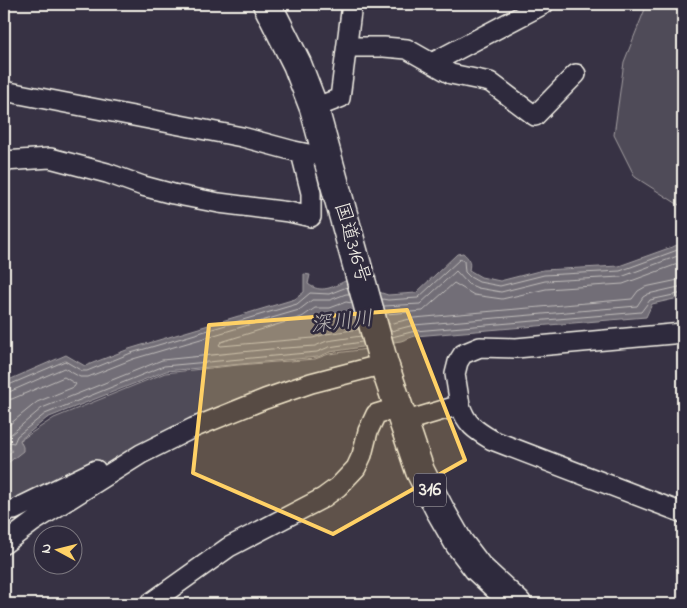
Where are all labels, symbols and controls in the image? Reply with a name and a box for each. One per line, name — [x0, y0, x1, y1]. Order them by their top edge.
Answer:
street label: 国道316号 — [326, 199, 376, 287]
water label: 深川川 — [309, 304, 375, 342]
road number: 316 — [414, 474, 446, 506]
north arrow — [32, 526, 82, 576]
text: N — [36, 543, 58, 555]

